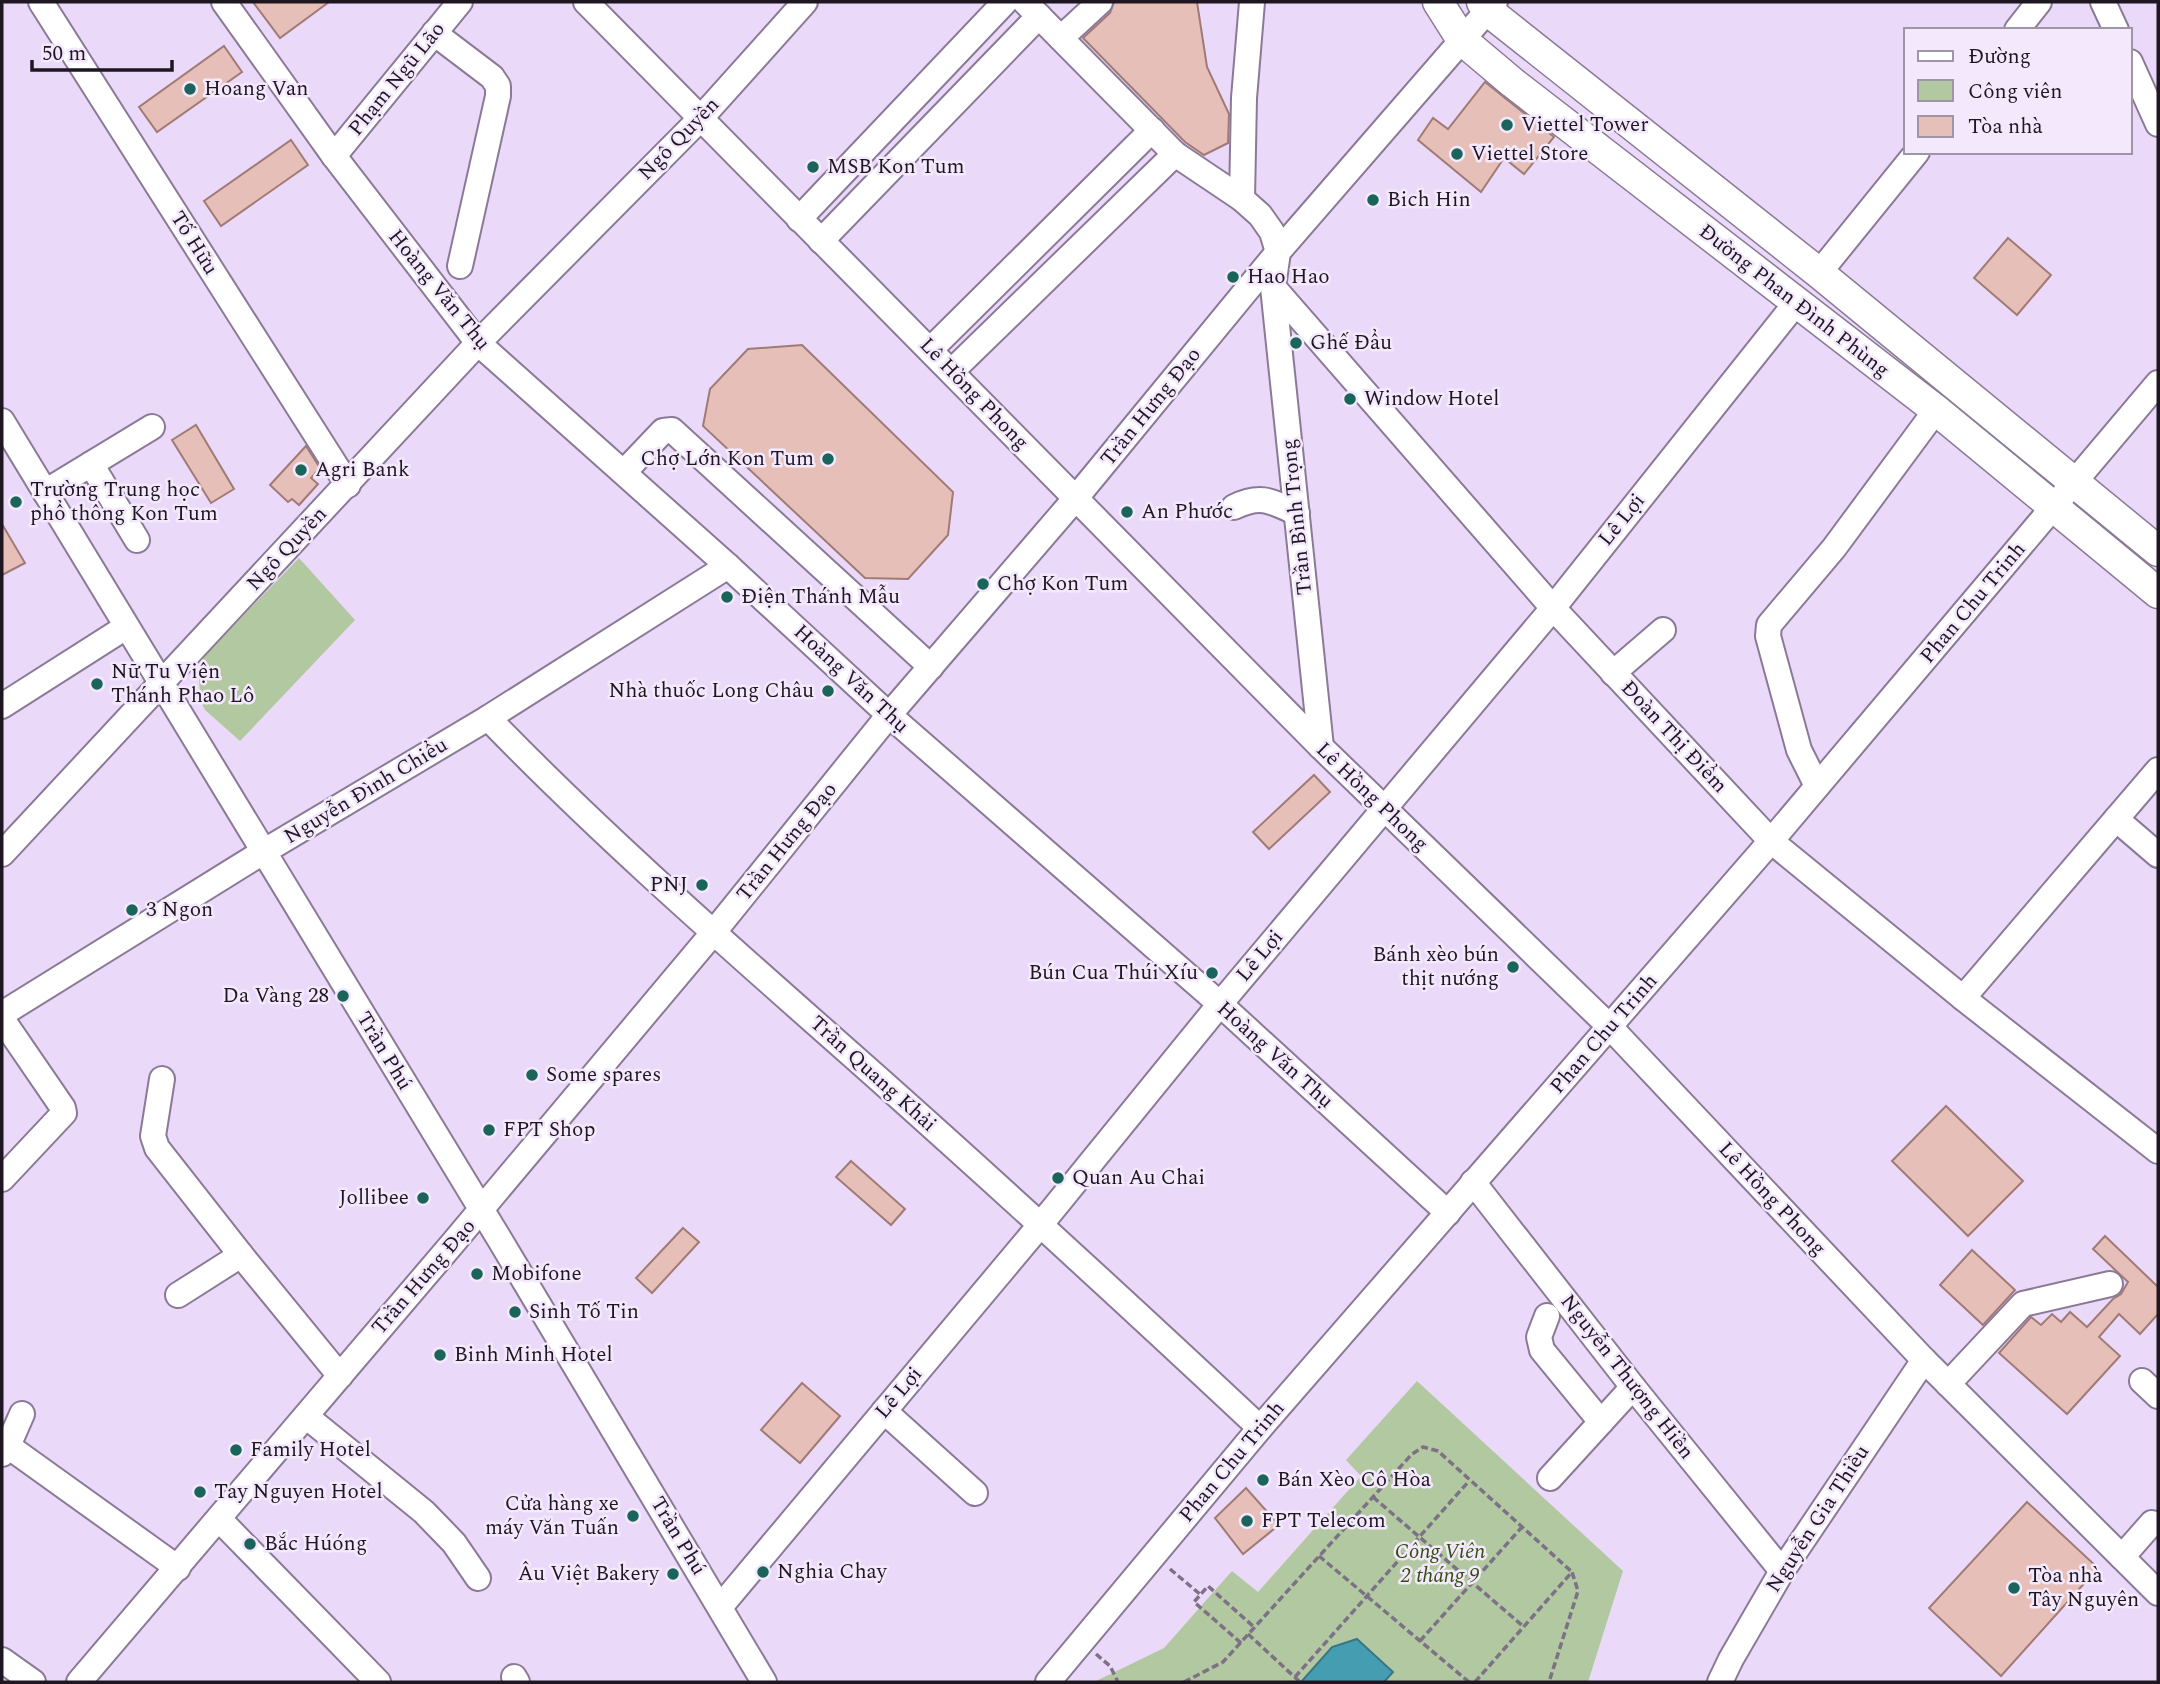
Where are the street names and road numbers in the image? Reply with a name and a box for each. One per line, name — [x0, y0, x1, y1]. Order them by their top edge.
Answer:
street label: Phạm Ngũ Lão — [341, 15, 453, 143]
street label: Ngô Quyền — [631, 90, 727, 188]
street label: Tố Hữu — [162, 205, 226, 281]
street label: Đường Phan Đình Phùng — [1692, 216, 1896, 386]
street label: Hoàng Văn Thụ — [380, 222, 498, 358]
street label: Lê Hồng Phong — [912, 330, 1036, 458]
street label: Trần Hưng Đạo — [1093, 340, 1209, 474]
street label: Trần Bình Trọng — [1273, 437, 1321, 597]
street label: Lê Lợi — [1591, 487, 1653, 553]
street label: Ngô Quyền — [239, 499, 335, 599]
street label: Phan Chu Trinh — [1912, 535, 2034, 671]
street label: Hoàng Văn Thụ — [786, 617, 916, 741]
street label: Đoàn Thị Điểm — [1613, 673, 1735, 801]
street label: Nguyễn Đình Chiểu — [278, 729, 454, 853]
street label: Lê Hồng Phong — [1308, 735, 1436, 859]
street label: Trần Hưng Đạo — [729, 775, 845, 909]
street label: Lê Lợi — [1228, 923, 1292, 989]
street label: Phan Chu Trinh — [1543, 967, 1665, 1101]
street label: Hoàng Văn Thụ — [1209, 994, 1341, 1117]
street label: Trần Phú — [348, 1005, 420, 1097]
street label: Trần Quang Khải — [802, 1008, 944, 1140]
street label: Lê Hồng Phong — [1710, 1135, 1834, 1263]
street label: Trần Hưng Đạo — [364, 1212, 484, 1342]
street label: Nguyễn Thượng Hiền — [1552, 1288, 1702, 1466]
street label: Lê Lợi — [867, 1360, 931, 1426]
street label: Phan Chu Trinh — [1171, 1394, 1293, 1530]
street label: Nguyễn Gia Thiều — [1758, 1439, 1878, 1599]
street label: Trần Phú — [642, 1490, 714, 1582]

